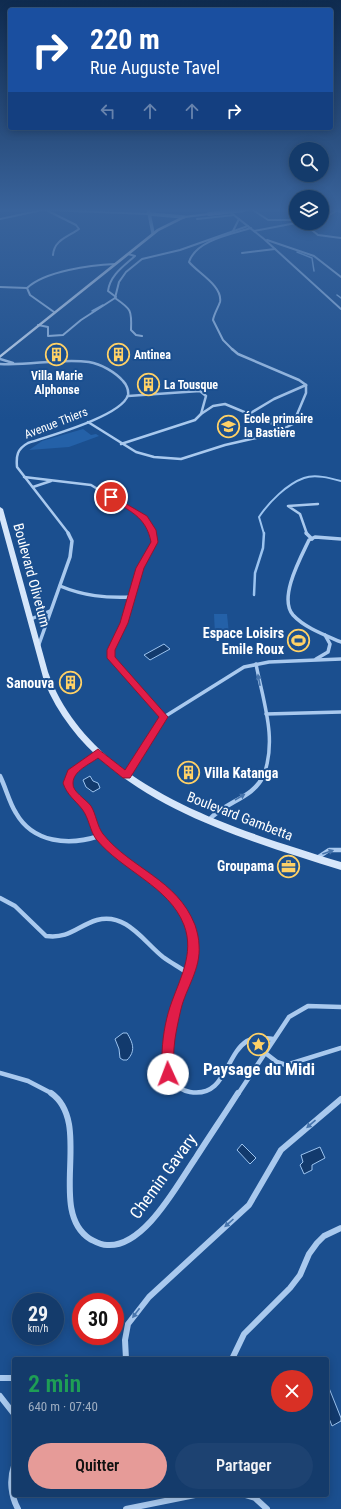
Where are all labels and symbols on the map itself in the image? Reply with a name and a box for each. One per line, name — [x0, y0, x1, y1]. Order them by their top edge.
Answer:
building icon: Villa Marie Alphonse — [44, 342, 70, 368]
building icon: Antinea — [105, 342, 131, 368]
place label: Antinea — [134, 348, 171, 362]
place label: Villa Marie Alphonse — [31, 369, 83, 397]
building icon: La Tousque — [135, 372, 161, 398]
place label: La Tousque — [164, 378, 218, 392]
street label: Avenue Thiers — [22, 405, 90, 441]
place label: École primaire la Bastière — [244, 411, 313, 440]
school or university icon: École primaire la Bastière — [216, 413, 242, 439]
pin — [94, 480, 128, 514]
street label: Boulevard Olivetum — [10, 521, 54, 629]
place label: Espace Loisirs Emile Roux — [203, 625, 285, 657]
sports icon: Espace Loisirs Emile Roux — [286, 628, 312, 654]
building icon: Sanouva — [57, 670, 83, 696]
one-way arrow — [255, 674, 261, 686]
place label: Sanouva — [6, 675, 54, 691]
building icon: Villa Katanga — [175, 760, 201, 786]
place label: Villa Katanga — [204, 765, 279, 781]
street label: Boulevard Gambetta — [185, 788, 295, 844]
one-way arrow — [234, 794, 246, 801]
one-way arrow — [323, 849, 335, 855]
office icon: Groupama — [276, 853, 302, 879]
place label: Groupama — [217, 858, 274, 874]
place icon: Paysage du Midi — [246, 1032, 272, 1058]
position arrow — [147, 1053, 189, 1095]
place label: Paysage du Midi — [203, 1059, 315, 1079]
one-way arrow — [306, 1120, 316, 1129]
street label: Chemin Gavary — [125, 1130, 201, 1222]
one-way arrow — [225, 1218, 234, 1227]
speed limit sign: 30 — [72, 1293, 124, 1345]
one-way arrow — [132, 1308, 140, 1319]

